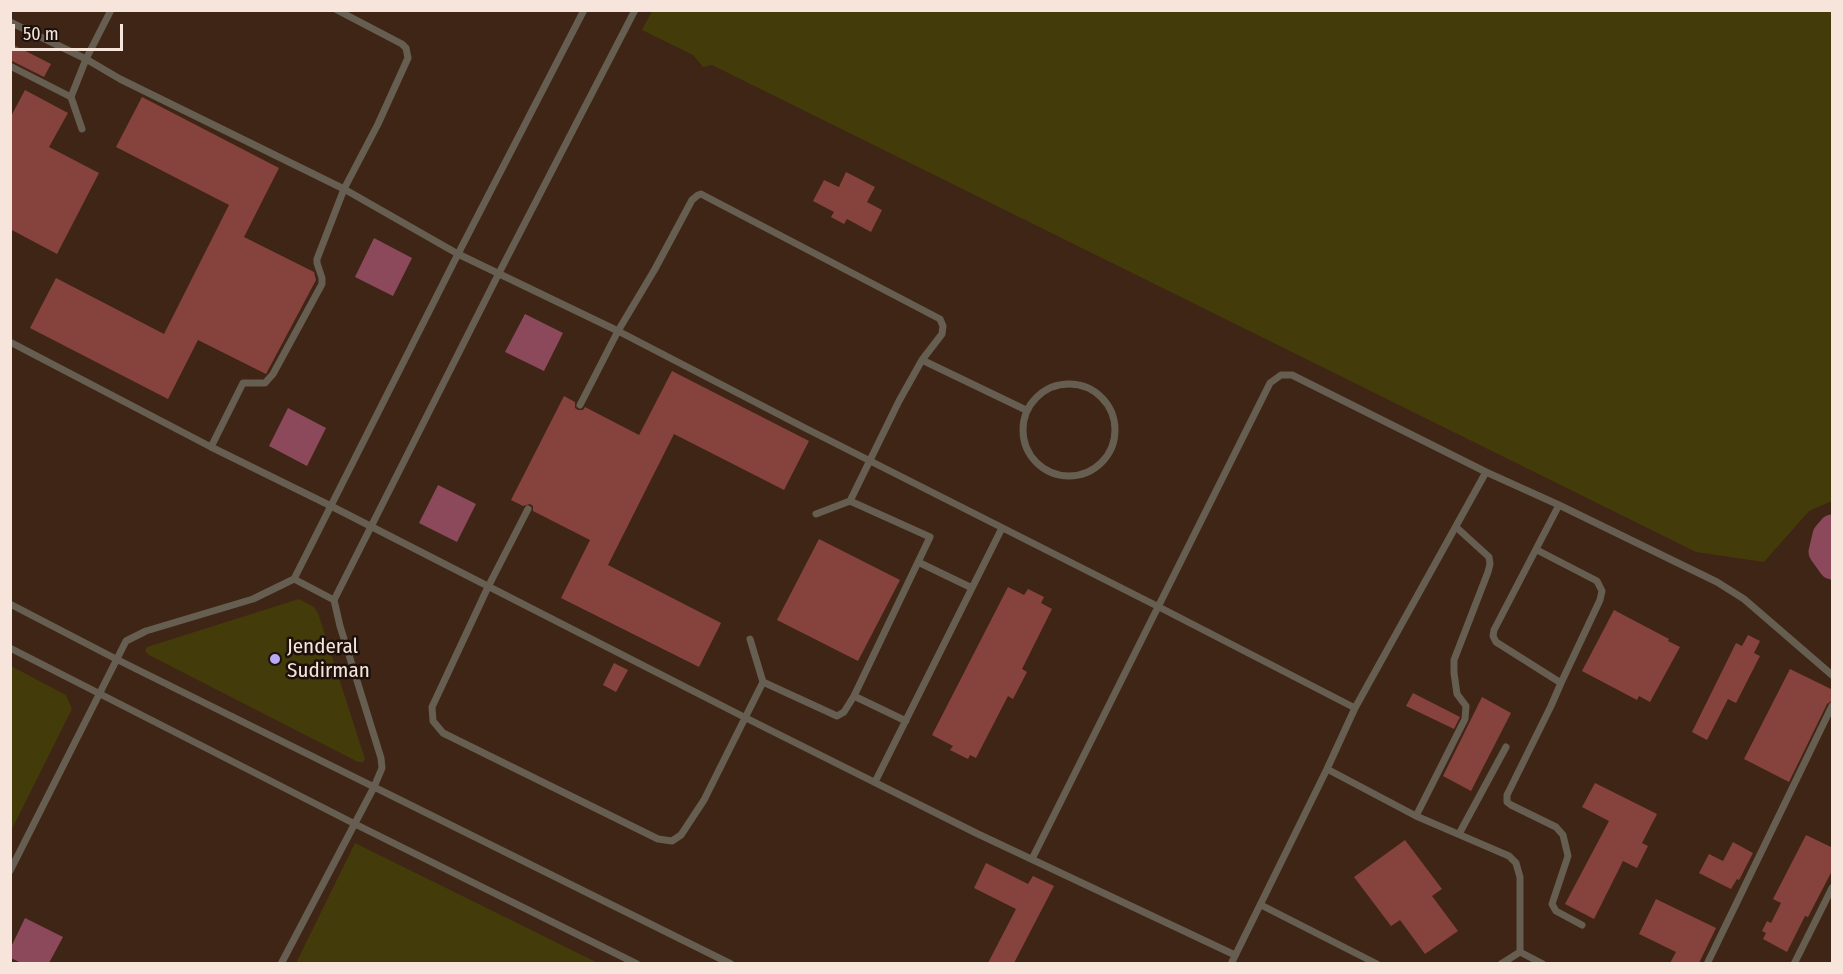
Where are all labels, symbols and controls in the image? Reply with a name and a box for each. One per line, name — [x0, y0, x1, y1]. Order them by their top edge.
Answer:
scale bar — [15, 12, 126, 50]
text: 50 m — [23, 23, 59, 45]
place label: Jenderal Sudirman — [287, 634, 370, 684]
marker: Jenderal Sudirman — [268, 652, 282, 666]

